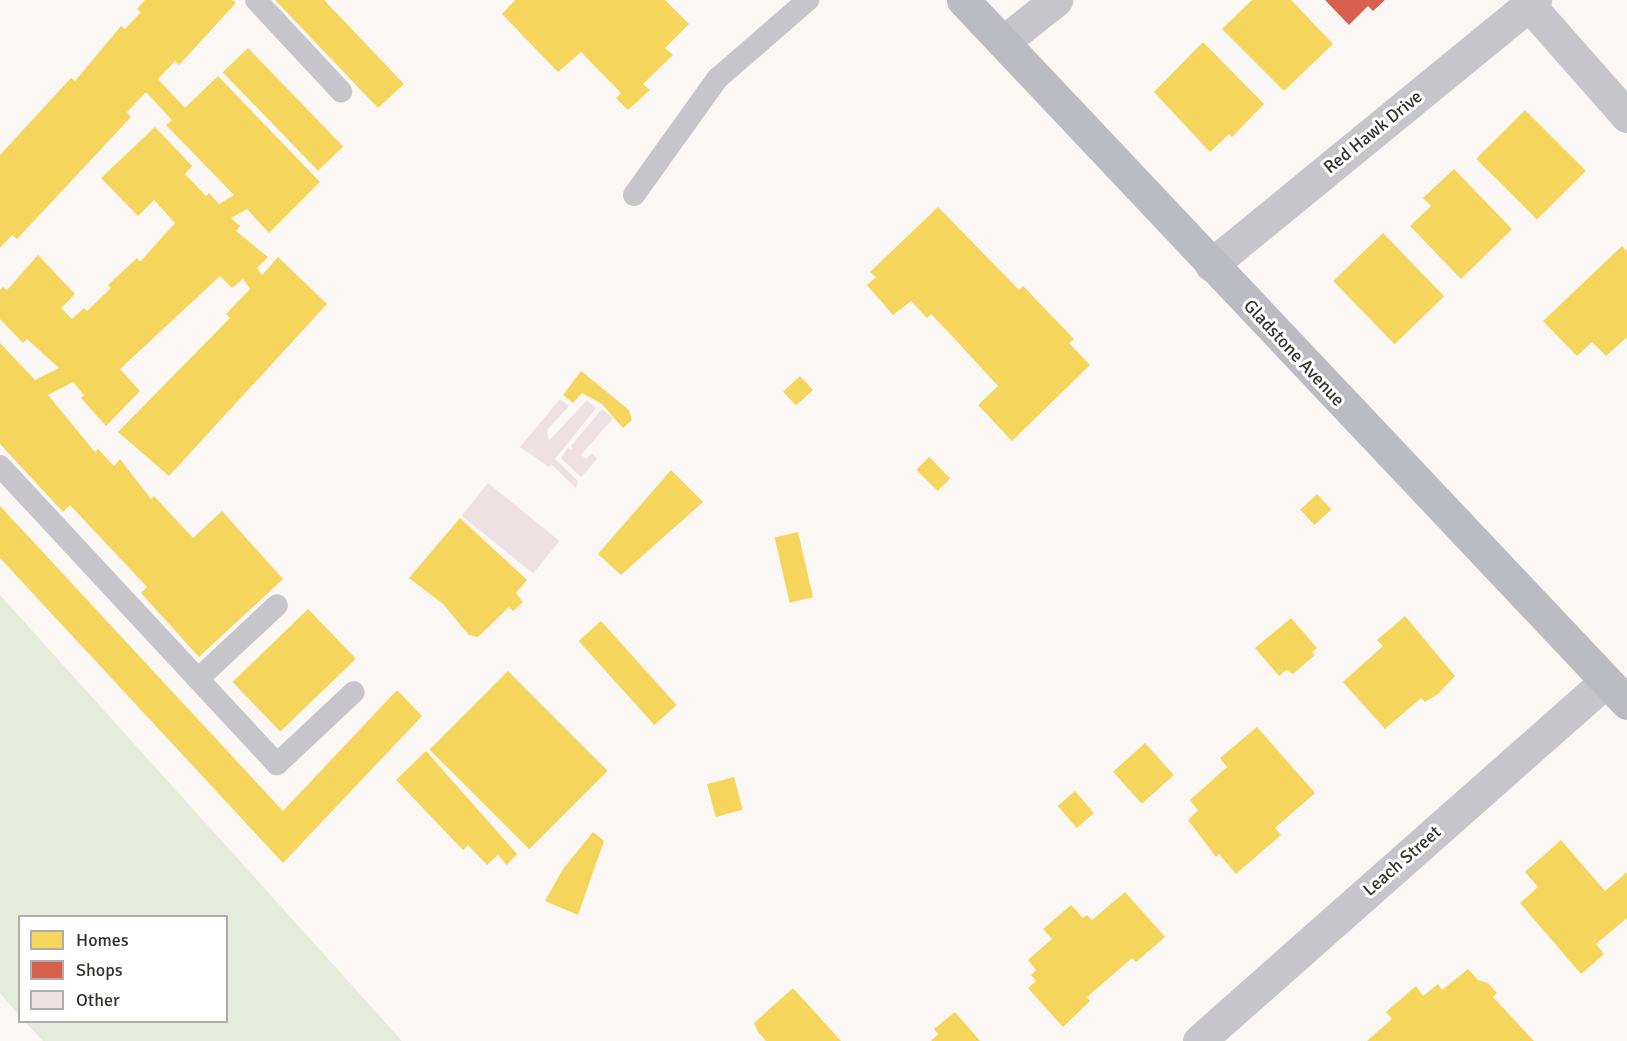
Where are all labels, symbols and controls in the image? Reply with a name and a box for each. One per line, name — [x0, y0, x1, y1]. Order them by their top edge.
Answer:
street label: Red Hawk Drive — [1319, 86, 1427, 178]
street label: Gladstone Avenue — [1239, 295, 1349, 411]
street label: Leach Street — [1359, 821, 1445, 901]
legend — [18, 915, 228, 1023]
text: Homes — [76, 929, 129, 951]
text: Shops — [76, 959, 123, 981]
text: Other — [76, 989, 120, 1011]

